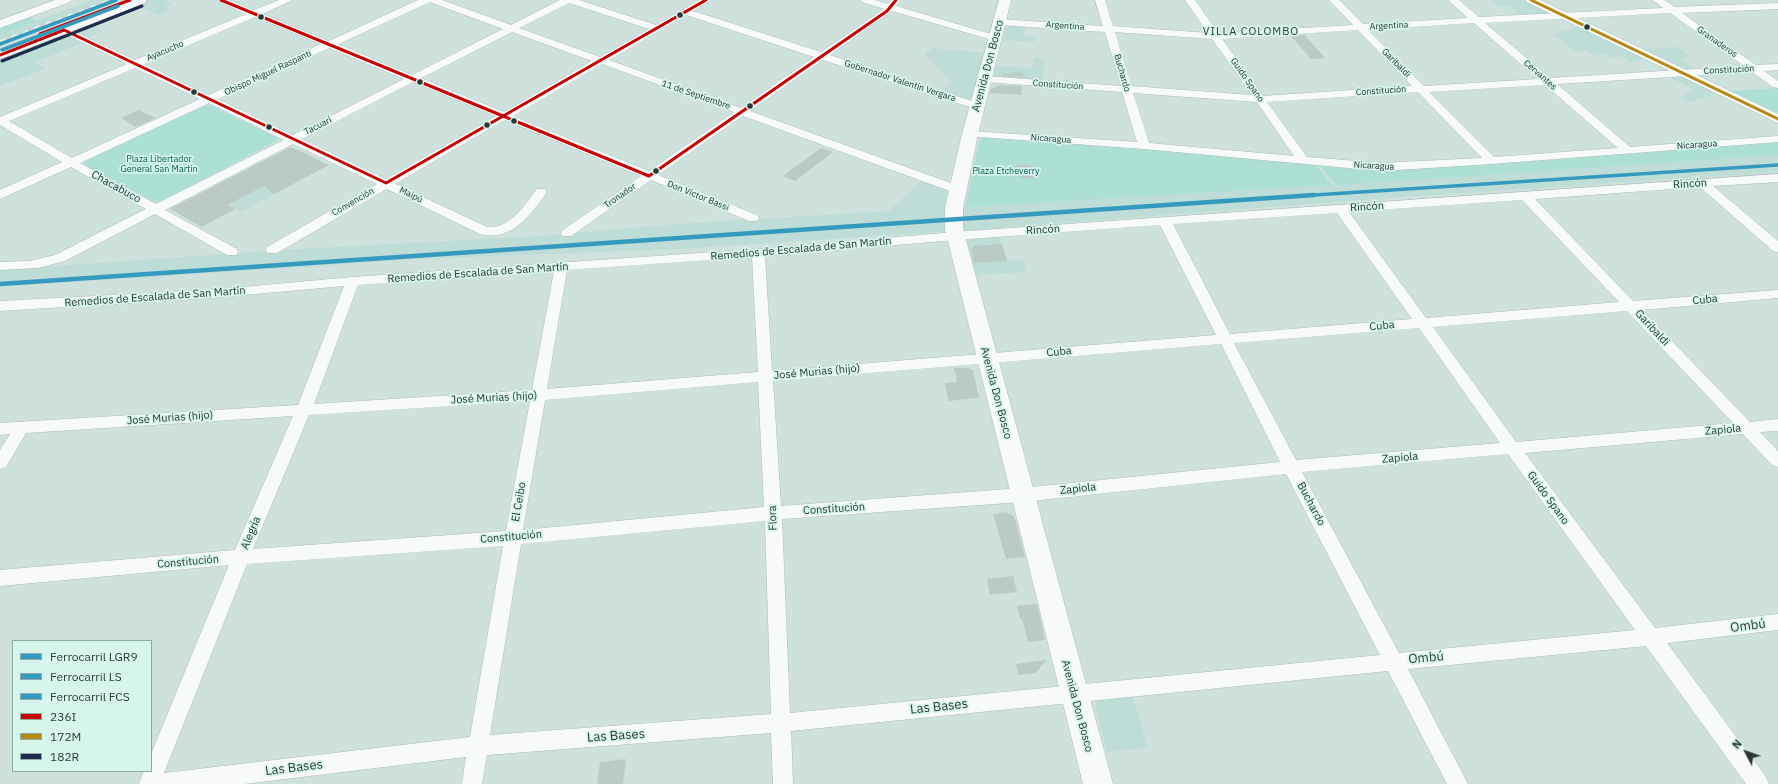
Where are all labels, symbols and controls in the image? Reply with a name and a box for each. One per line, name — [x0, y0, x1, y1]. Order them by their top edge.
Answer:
unlabelled marker — [675, 10, 685, 20]
unlabelled marker — [256, 12, 266, 22]
street label: Avenida Don Bosco — [969, 19, 1007, 113]
street label: Argentina — [1045, 19, 1085, 33]
street label: Argentina — [1369, 20, 1409, 32]
unlabelled marker — [1582, 22, 1592, 32]
street label: Granaderos — [1695, 24, 1739, 60]
district label: VILLA COLOMBO — [1203, 25, 1299, 39]
street label: Ayacucho — [145, 38, 185, 64]
street label: Garibaldi — [1379, 46, 1413, 80]
street label: Obispo Miguel Raspanti — [223, 48, 313, 98]
street label: Buchardo — [1111, 53, 1133, 93]
street label: Guido Spano — [1228, 56, 1266, 104]
street label: Gobernador Valentín Vergara — [843, 58, 957, 104]
street label: Cervantes — [1521, 58, 1559, 92]
street label: Constitución — [1703, 63, 1755, 77]
unlabelled marker — [415, 77, 425, 87]
street label: 11 de Septiembre — [660, 78, 732, 112]
street label: Constitución — [1032, 78, 1084, 92]
street label: Constitución — [1355, 84, 1407, 98]
unlabelled marker — [189, 87, 199, 97]
unlabelled marker — [745, 101, 755, 111]
street label: Tacuarí — [302, 115, 334, 137]
unlabelled marker — [509, 116, 519, 126]
unlabelled marker — [482, 120, 492, 130]
unlabelled marker — [264, 122, 274, 132]
street label: Nicaragua — [1030, 132, 1072, 146]
street label: Nicaragua — [1676, 138, 1718, 152]
park label: Plaza Libertador General San Martín — [120, 154, 198, 175]
street label: Nicaragua — [1353, 160, 1395, 172]
unlabelled marker — [651, 166, 661, 176]
park label: Plaza Etcheverry — [972, 166, 1040, 176]
street label: Chacabuco — [89, 168, 143, 206]
street label: Rincón — [1673, 176, 1707, 192]
street label: Don Víctor Bassi — [665, 179, 731, 213]
street label: Tronador — [602, 181, 638, 211]
street label: Maipú — [398, 185, 424, 205]
street label: Convención — [330, 186, 376, 218]
street label: Rincón — [1350, 199, 1384, 215]
street label: Rincón — [1026, 222, 1060, 238]
street label: Remedios de Escalada de San Martín — [710, 235, 892, 263]
street label: Remedios de Escalada de San Martín — [387, 260, 569, 286]
street label: Remedios de Escalada de San Martín — [64, 284, 246, 310]
street label: Cuba — [1692, 292, 1718, 308]
street label: Garibaldi — [1632, 307, 1672, 349]
street label: Cuba — [1369, 318, 1395, 334]
street label: Cuba — [1046, 344, 1072, 360]
street label: Avenida Don Bosco — [977, 346, 1015, 440]
street label: José Murias (hijo) — [773, 362, 861, 382]
street label: José Murias (hijo) — [450, 389, 538, 407]
street label: José Murias (hijo) — [126, 408, 214, 428]
street label: Zapiola — [1704, 422, 1742, 438]
street label: Zapiola — [1381, 450, 1419, 466]
street label: Guido Spano — [1524, 469, 1572, 527]
street label: Buchardo — [1294, 480, 1328, 528]
street label: El Ceibo — [509, 481, 529, 523]
street label: Zapiola — [1059, 481, 1097, 497]
street label: Constitución — [803, 500, 865, 518]
street label: Flora — [766, 505, 780, 531]
street label: Alegría — [238, 515, 264, 551]
street label: Constitución — [480, 528, 542, 546]
street label: Constitución — [157, 553, 219, 571]
street label: Ombú — [1729, 616, 1767, 636]
legend — [12, 640, 152, 772]
text: Ferrocarril LGR9 — [50, 649, 138, 664]
street label: Ombú — [1408, 649, 1444, 667]
street label: Avenida Don Bosco — [1058, 659, 1096, 753]
text: Ferrocarril LS — [50, 669, 122, 684]
text: Ferrocarril FCS — [50, 689, 130, 704]
street label: Las Bases — [909, 696, 969, 718]
text: 236I — [50, 709, 76, 724]
street label: Las Bases — [586, 726, 646, 746]
text: 172M — [50, 729, 81, 744]
north arrow — [1726, 732, 1766, 772]
text: N — [1729, 737, 1745, 752]
text: 182R — [50, 749, 79, 764]
street label: Las Bases — [264, 757, 324, 779]

